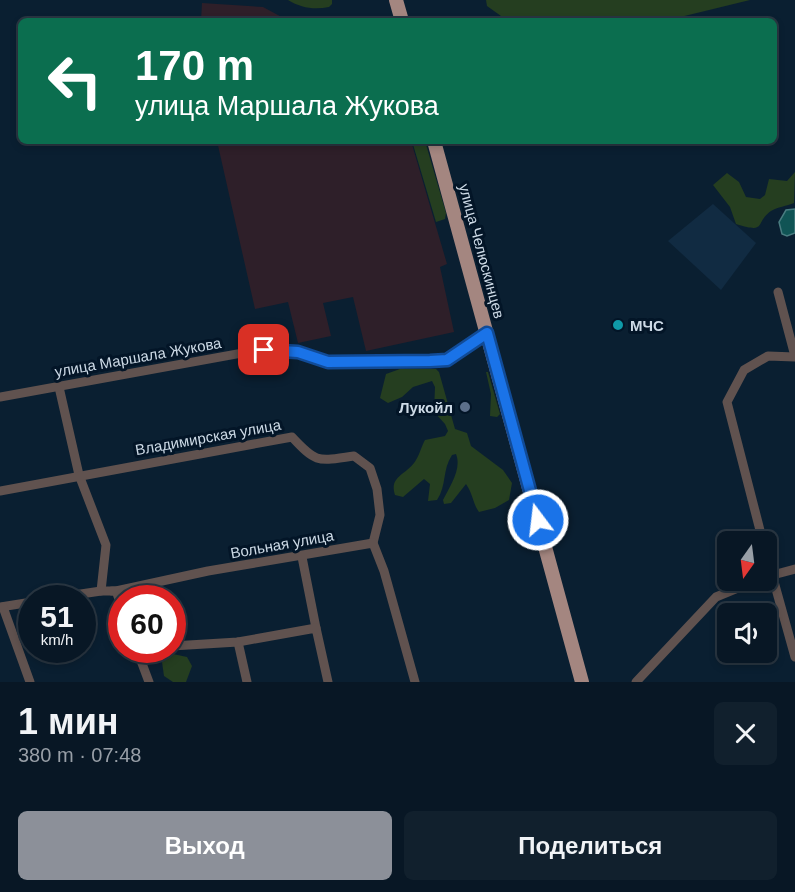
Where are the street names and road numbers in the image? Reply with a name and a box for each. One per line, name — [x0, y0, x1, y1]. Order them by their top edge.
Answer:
street label: улица Челюскинцев — [456, 182, 508, 320]
street label: улица Маршала Жукова — [53, 334, 223, 380]
street label: Владимирская улица — [134, 416, 283, 458]
street label: Вольная улица — [229, 526, 336, 561]

